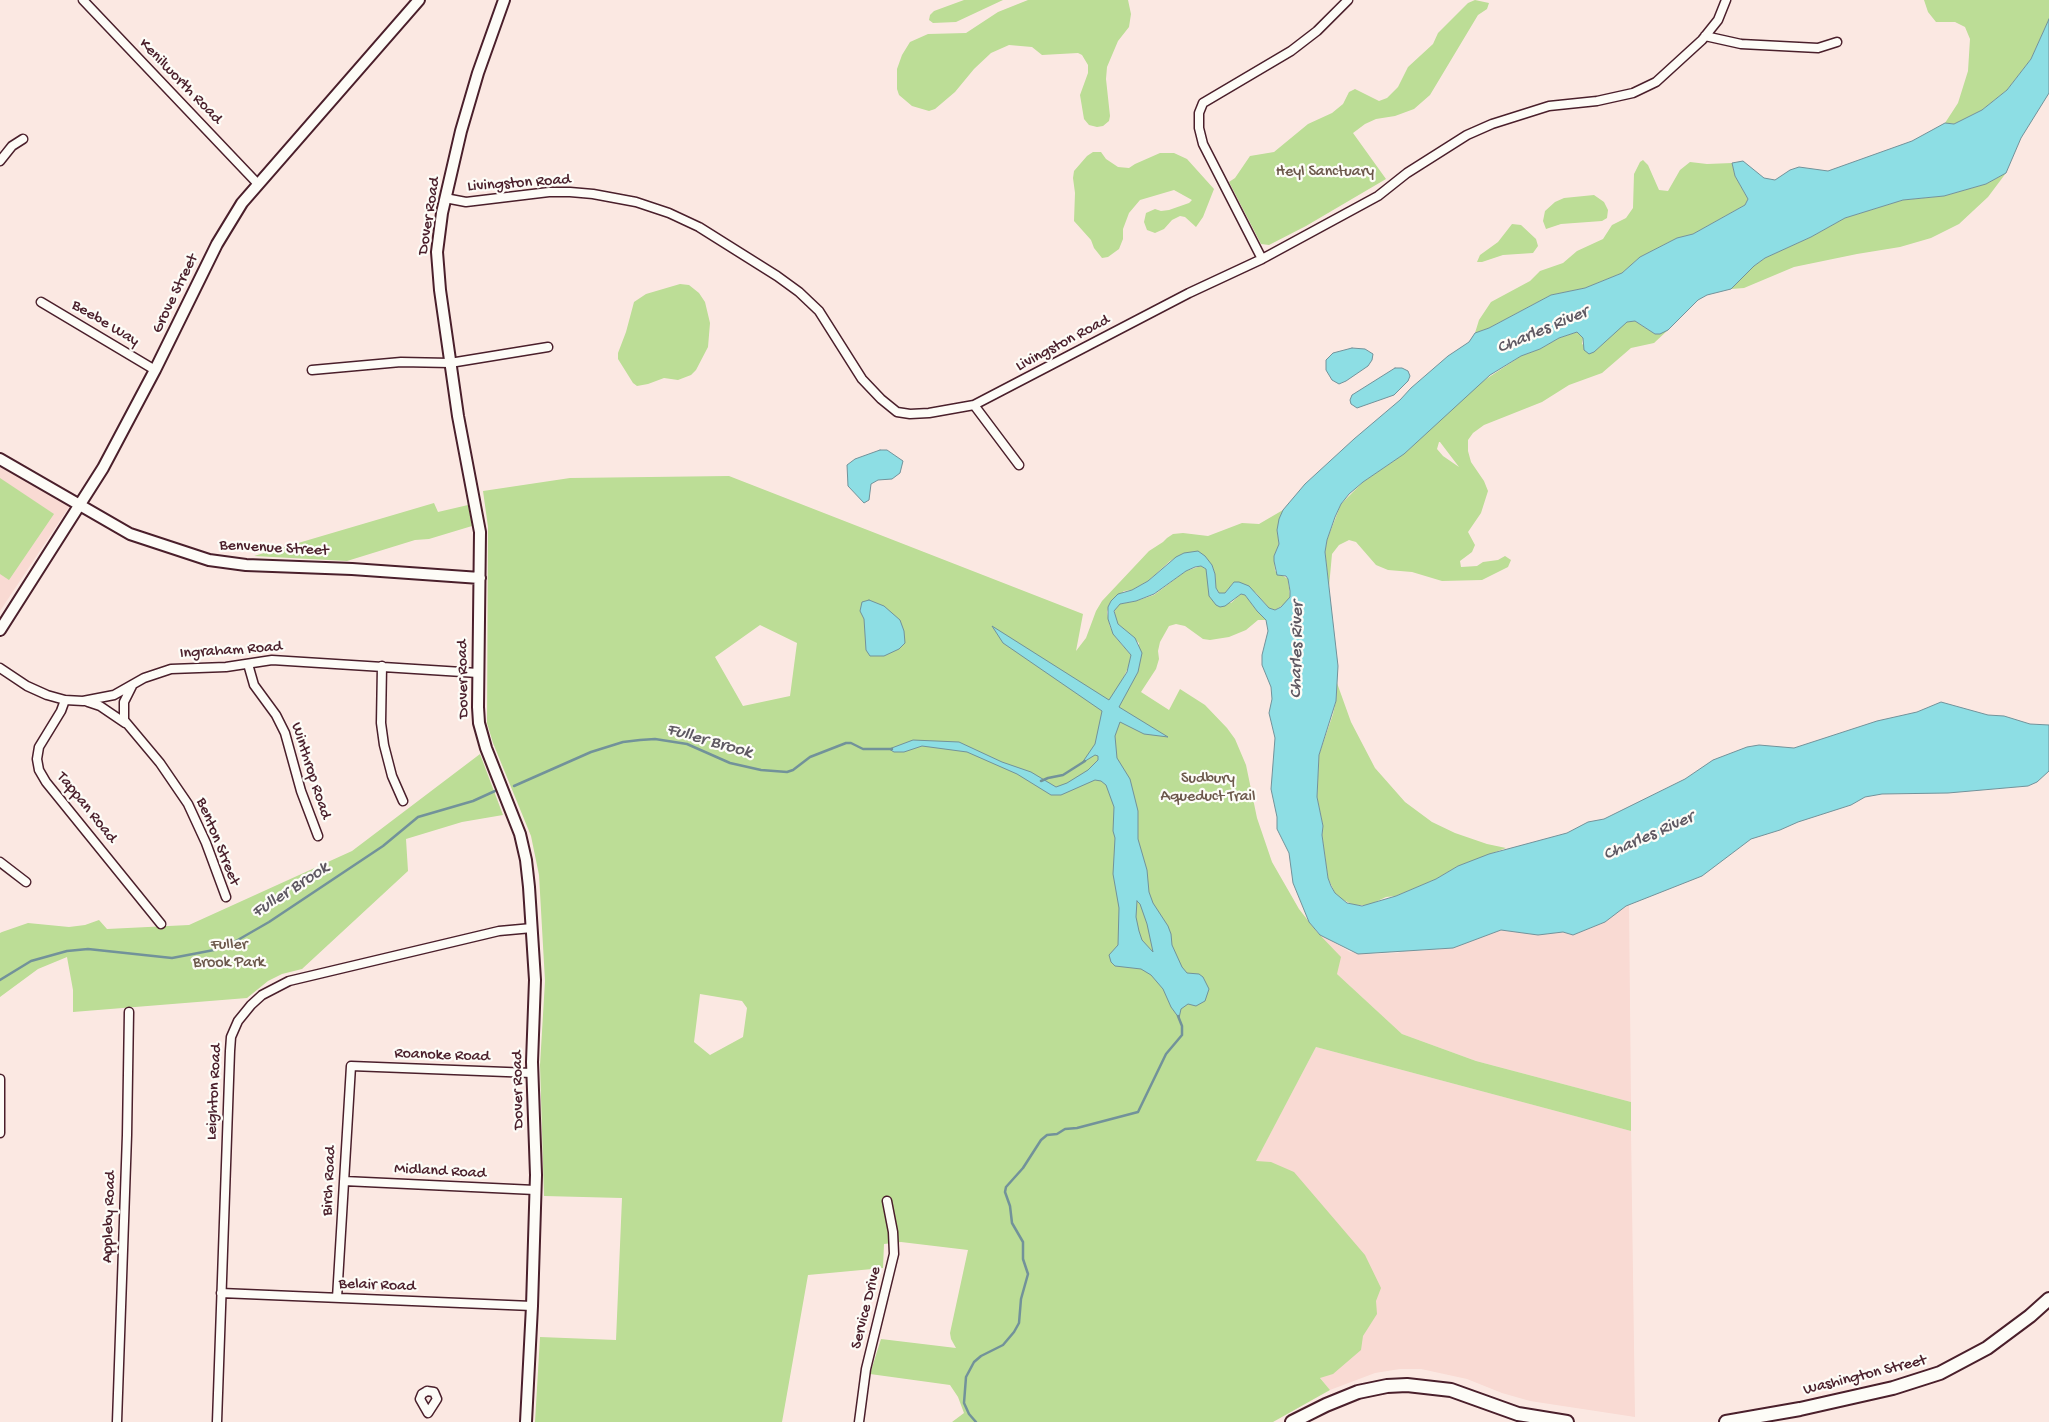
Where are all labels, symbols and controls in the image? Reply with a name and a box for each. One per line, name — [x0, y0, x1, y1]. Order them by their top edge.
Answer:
street label: Kenilworth Road — [134, 35, 226, 129]
park label: Heyl Sanctuary — [1276, 163, 1374, 183]
street label: Livingston Road — [467, 171, 571, 197]
street label: Dover Road — [414, 176, 446, 256]
street label: Grove Street — [149, 251, 203, 337]
street label: Beebe Way — [68, 296, 142, 352]
water label: Charles River — [1494, 302, 1592, 360]
street label: Livingston Road — [1013, 311, 1113, 377]
street label: Benvenue Street — [219, 537, 329, 561]
water label: Charles River — [1286, 601, 1310, 699]
street label: Ingraham Road — [179, 638, 283, 664]
street label: Dover Road — [454, 640, 474, 718]
street label: Winthrop Road — [285, 720, 335, 822]
water label: Fuller Brook — [664, 720, 754, 764]
street label: Tappan Road — [51, 769, 121, 847]
park label: Sudbury Aqueduct Trail — [1160, 770, 1256, 808]
street label: Benton Street — [191, 795, 243, 889]
water label: Charles River — [1600, 807, 1698, 867]
water label: Fuller Brook — [248, 858, 334, 924]
park label: Fuller Brook Park — [193, 936, 265, 974]
street label: Leighton Road — [203, 1043, 227, 1141]
street label: Roanoke Road — [394, 1045, 490, 1067]
street label: Dover Road — [509, 1051, 529, 1129]
street label: Birch Road — [319, 1146, 341, 1216]
street label: Midland Road — [394, 1160, 486, 1184]
street label: Appleby Road — [99, 1171, 121, 1263]
street label: Service Drive — [847, 1265, 887, 1351]
street label: Belair Road — [338, 1275, 416, 1297]
street label: Washington Street — [1802, 1351, 1928, 1401]

